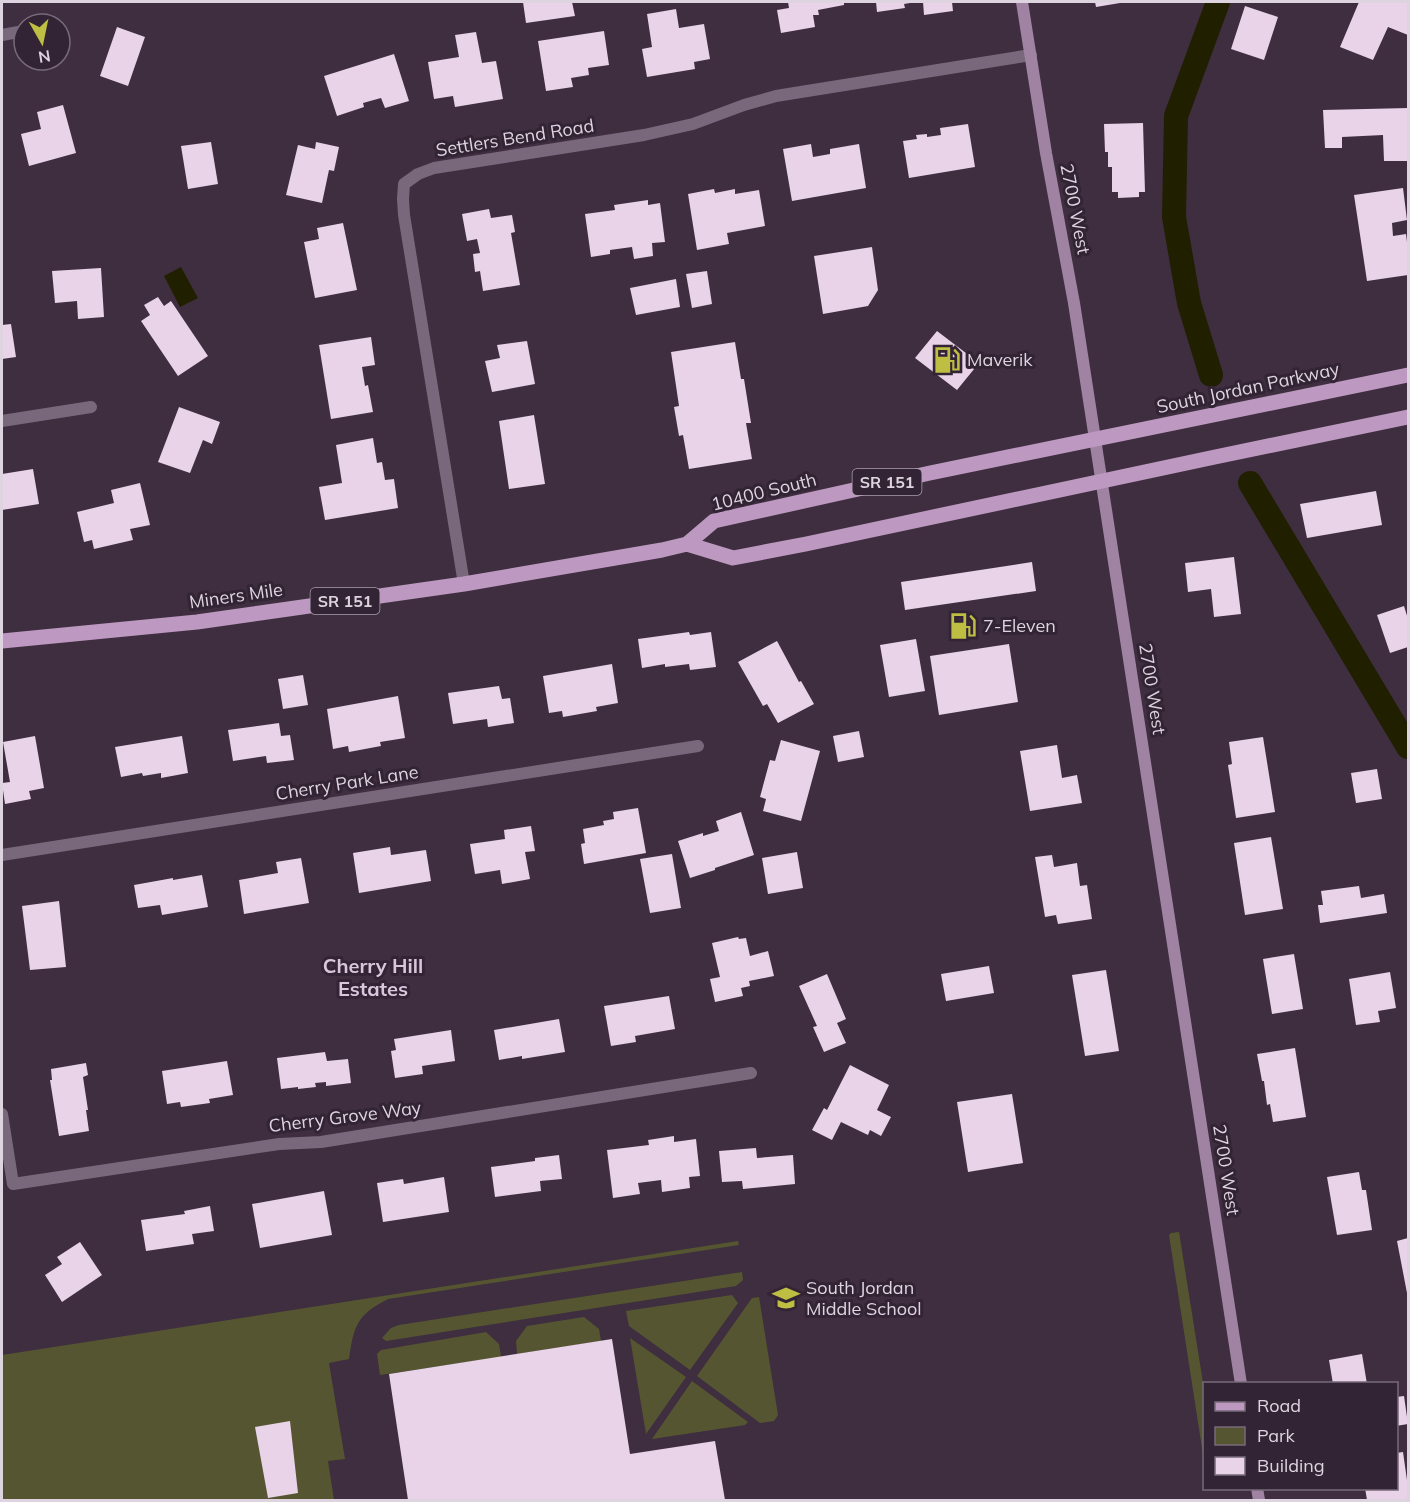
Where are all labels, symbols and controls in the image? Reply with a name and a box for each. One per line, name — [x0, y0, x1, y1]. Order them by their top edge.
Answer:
north arrow — [12, 12, 72, 72]
text: N — [37, 46, 52, 68]
street label: Settlers Bend Road — [434, 114, 596, 161]
street label: 2700 West — [1055, 162, 1096, 256]
fuel station icon: Maverik — [932, 345, 962, 375]
place label: Maverik — [967, 348, 1033, 371]
street label: South Jordan Parkway — [1154, 357, 1342, 418]
street label: 10400 South — [709, 467, 819, 516]
road number: SR 151 — [852, 469, 922, 495]
street label: Miners Mile — [188, 578, 284, 613]
road number: SR 151 — [310, 588, 380, 614]
fuel station icon: 7-Eleven — [948, 611, 978, 641]
place label: 7-Eleven — [983, 614, 1056, 637]
street label: 2700 West — [1134, 642, 1171, 736]
street label: Cherry Park Lane — [274, 760, 420, 805]
district label: Cherry Hill Estates — [323, 953, 423, 1001]
street label: Cherry Grove Way — [267, 1096, 423, 1137]
street label: 2700 West — [1208, 1123, 1245, 1217]
place label: South Jordan Middle School — [806, 1276, 922, 1320]
school or university icon: South Jordan Middle School — [771, 1283, 801, 1313]
legend — [1203, 1382, 1398, 1490]
text: Road — [1257, 1394, 1301, 1417]
text: Park — [1257, 1424, 1296, 1447]
text: Building — [1257, 1454, 1325, 1477]

